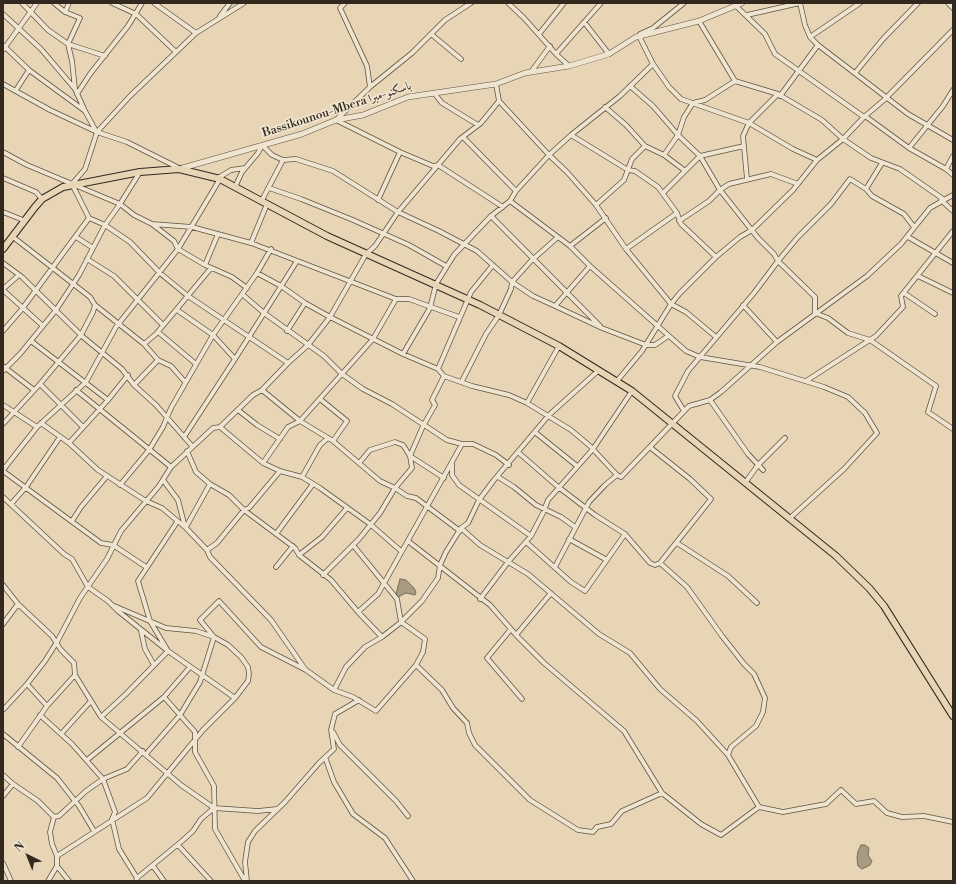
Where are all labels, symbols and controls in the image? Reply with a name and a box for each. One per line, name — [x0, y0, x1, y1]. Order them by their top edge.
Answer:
street label: Bassikounou-Mbera باسكنو-مبرا — [261, 79, 413, 141]
north arrow — [8, 836, 48, 876]
text: N — [12, 839, 28, 855]

